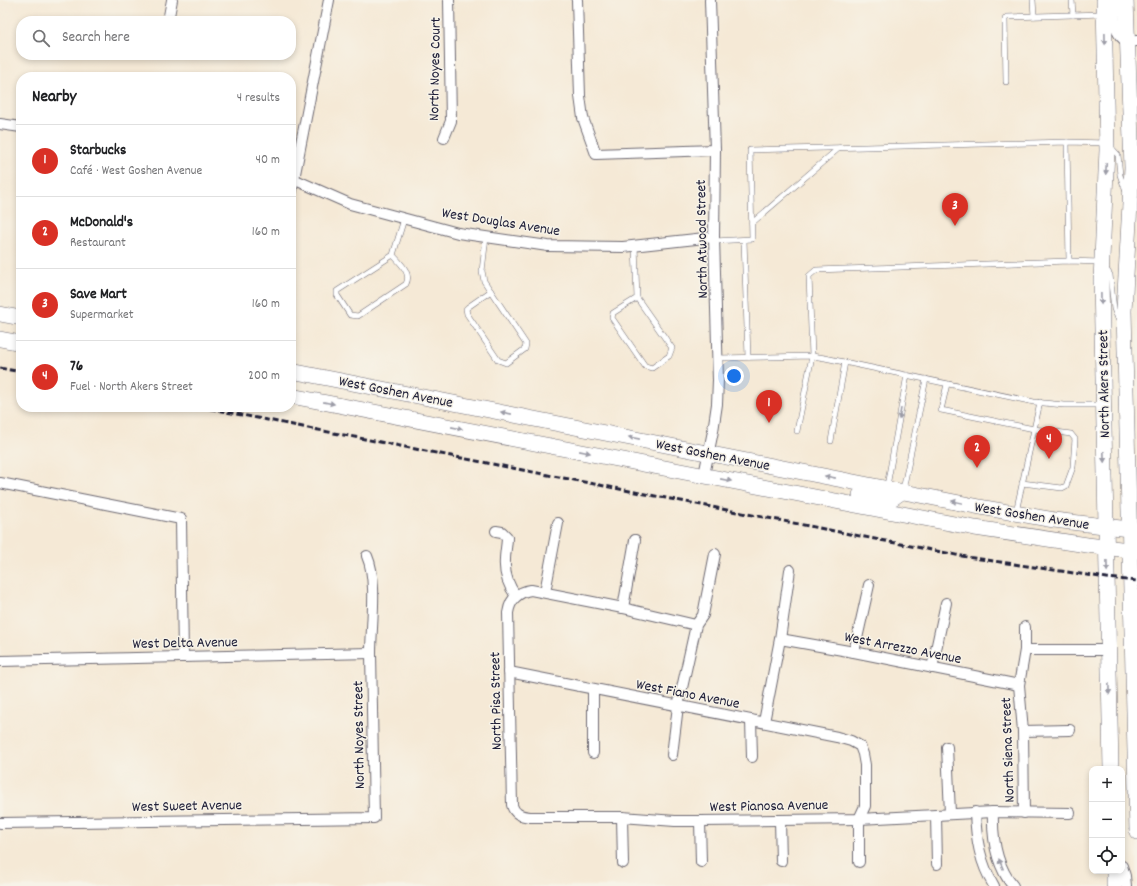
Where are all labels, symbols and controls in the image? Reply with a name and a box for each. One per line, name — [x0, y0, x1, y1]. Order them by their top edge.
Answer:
search box — [16, 16, 296, 60]
street label: North Noyes Court — [424, 17, 448, 121]
icon: search — [30, 27, 52, 49]
text: Search here — [62, 27, 130, 49]
one-way arrow — [1102, 33, 1108, 46]
text: Nearby — [32, 86, 76, 110]
text: 4 results — [237, 89, 280, 108]
text: Starbucks — [70, 140, 126, 162]
text: 1 — [44, 151, 46, 170]
text: 40 m — [256, 151, 280, 170]
text: Café · West Goshen Avenue — [70, 162, 202, 181]
one-way arrow — [1103, 163, 1109, 176]
street label: North Atwood Street — [691, 179, 715, 299]
pin: 3 — [942, 193, 968, 226]
street label: West Douglas Avenue — [440, 203, 562, 243]
text: McDonald's — [70, 212, 133, 234]
text: 2 — [42, 223, 48, 242]
text: 160 m — [252, 223, 280, 242]
text: Restaurant — [70, 234, 126, 253]
text: Save Mart — [70, 284, 127, 306]
one-way arrow — [1098, 293, 1104, 306]
text: 3 — [42, 295, 48, 314]
text: 160 m — [252, 295, 280, 314]
text: Supermarket — [70, 306, 134, 325]
street label: North Akers Street — [1093, 329, 1117, 438]
text: 76 — [70, 356, 83, 378]
your location — [724, 366, 744, 386]
text: 4 — [42, 367, 48, 386]
text: 200 m — [248, 367, 280, 386]
street label: West Goshen Avenue — [337, 371, 455, 415]
text: Fuel · North Akers Street — [70, 378, 193, 397]
pin: 1 — [756, 390, 782, 423]
one-way arrow — [323, 400, 335, 406]
one-way arrow — [897, 407, 903, 420]
one-way arrow — [500, 410, 512, 416]
one-way arrow — [451, 425, 463, 431]
pin: 4 — [1036, 426, 1062, 459]
street label: West Goshen Avenue — [654, 434, 772, 478]
one-way arrow — [628, 435, 640, 441]
pin: 2 — [964, 435, 990, 468]
one-way arrow — [578, 450, 591, 456]
one-way arrow — [1101, 451, 1108, 463]
one-way arrow — [824, 473, 836, 479]
one-way arrow — [720, 477, 732, 483]
street label: West Goshen Avenue — [973, 497, 1091, 537]
one-way arrow — [951, 499, 964, 505]
one-way arrow — [1104, 560, 1110, 573]
street label: West Arrezzo Avenue — [842, 627, 963, 671]
street label: West Delta Avenue — [132, 632, 238, 656]
street label: North Pisa Street — [485, 651, 509, 750]
street label: West Fiano Avenue — [634, 674, 742, 716]
street label: North Noyes Street — [348, 680, 372, 789]
one-way arrow — [1106, 683, 1112, 696]
street label: North Siena Street — [996, 696, 1022, 803]
map controls — [1089, 766, 1125, 874]
button: + — [1089, 766, 1125, 802]
street label: West Sweet Avenue — [132, 795, 243, 819]
street label: West Pianosa Avenue — [710, 795, 829, 819]
button: − — [1089, 802, 1125, 838]
button: locate — [1089, 838, 1125, 874]
one-way arrow — [998, 858, 1004, 870]

